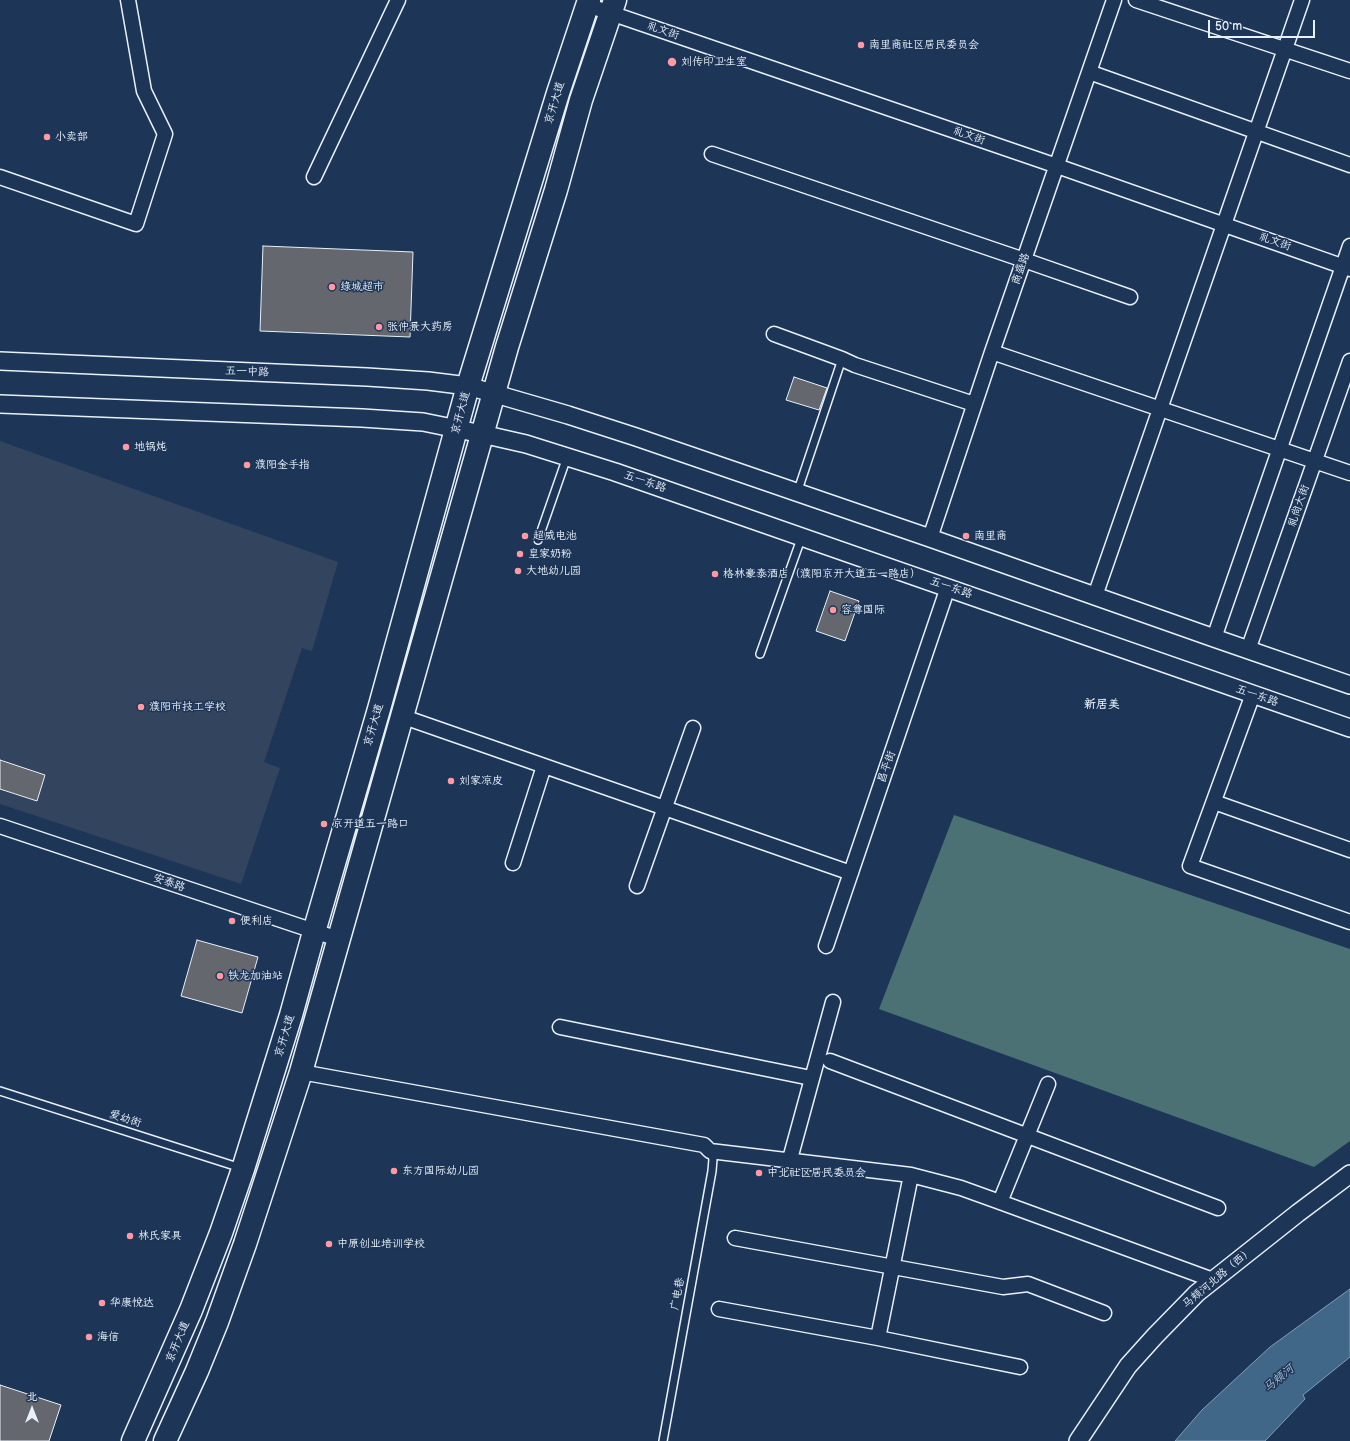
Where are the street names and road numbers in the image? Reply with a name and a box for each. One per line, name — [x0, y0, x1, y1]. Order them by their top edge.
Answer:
street label: 礼文街 — [645, 19, 681, 43]
street label: 京开大道 — [542, 80, 568, 126]
street label: 礼文街 — [951, 124, 987, 148]
street label: 礼文街 — [1257, 230, 1293, 254]
street label: 商盛路 — [1009, 251, 1033, 287]
street label: 五一中路 — [225, 365, 269, 379]
street label: 京开大道 — [449, 390, 473, 436]
street label: 五一东路 — [622, 469, 668, 495]
street label: 礼尚大街 — [1286, 483, 1312, 529]
street label: 五一东路 — [928, 575, 974, 601]
street label: 五一东路 — [1234, 683, 1280, 709]
street label: 京开大道 — [362, 702, 386, 748]
street label: 昌平街 — [875, 749, 899, 785]
street label: 安泰路 — [151, 871, 187, 895]
street label: 京开大道 — [272, 1013, 298, 1059]
street label: 爱幼街 — [107, 1108, 143, 1130]
street label: 马颊河北路（西） — [1180, 1245, 1256, 1311]
street label: 广电巷 — [669, 1277, 687, 1311]
street label: 京开大道 — [163, 1319, 193, 1365]

